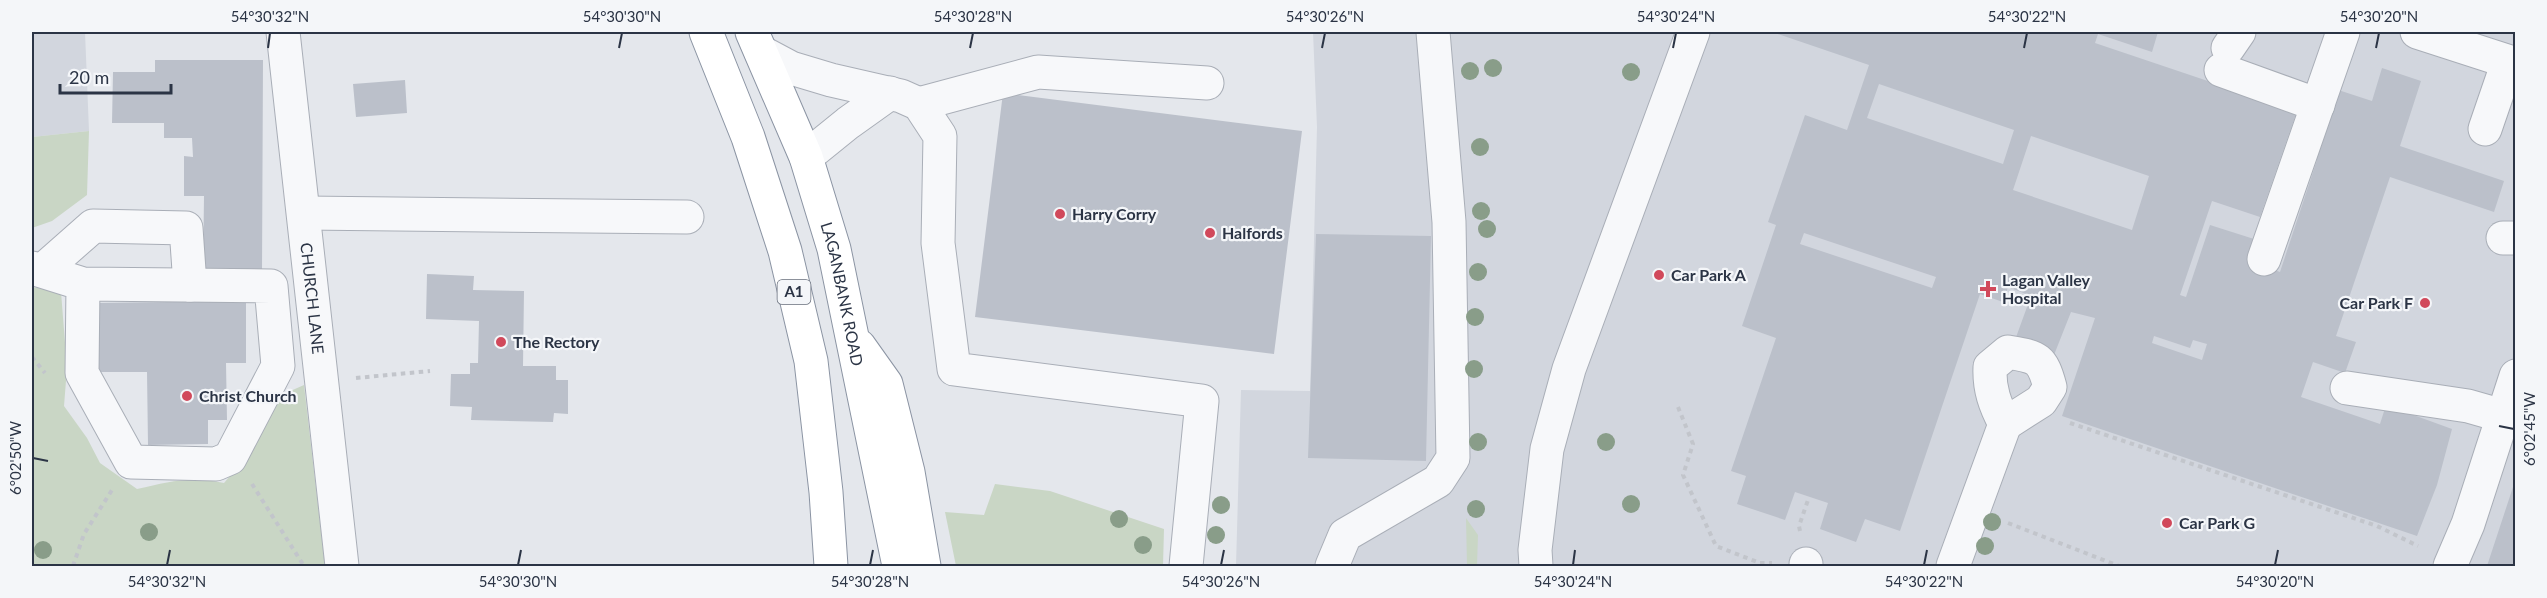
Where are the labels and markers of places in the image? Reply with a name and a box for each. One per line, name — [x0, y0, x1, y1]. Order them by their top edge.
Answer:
place label: Harry Corry — [1072, 204, 1157, 223]
marker: Harry Corry — [1053, 207, 1067, 221]
place label: Halfords — [1222, 223, 1283, 242]
marker: Halfords — [1203, 226, 1217, 240]
place label: Car Park A — [1671, 265, 1747, 284]
marker: Car Park A — [1652, 268, 1666, 282]
place label: Lagan Valley Hospital — [2002, 270, 2091, 307]
marker: Lagan Valley Hospital — [1979, 280, 1997, 298]
place label: Car Park F — [2340, 293, 2413, 312]
marker: Car Park F — [2418, 296, 2432, 310]
place label: The Rectory — [513, 332, 600, 351]
marker: The Rectory — [494, 335, 508, 349]
place label: Christ Church — [199, 386, 297, 405]
marker: Christ Church — [180, 389, 194, 403]
place label: Car Park G — [2179, 513, 2255, 532]
marker: Car Park G — [2160, 516, 2174, 530]

